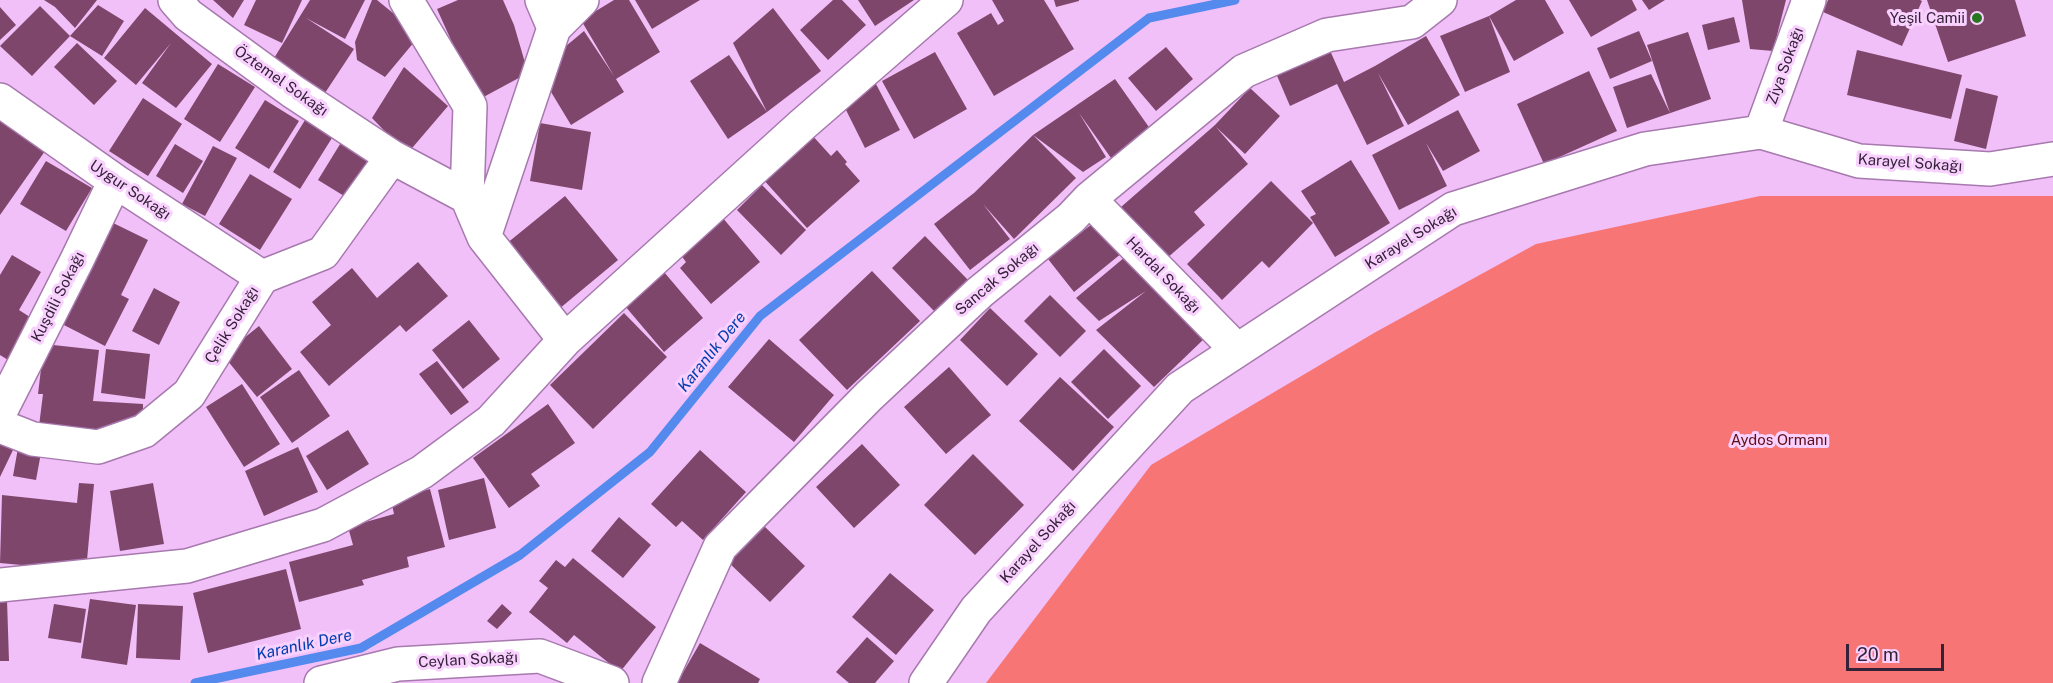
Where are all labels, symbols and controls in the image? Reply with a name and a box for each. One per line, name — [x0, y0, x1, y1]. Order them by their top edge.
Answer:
place label: Yeşil Camii — [1890, 9, 1965, 27]
marker: Yeşil Camii — [1970, 11, 1984, 25]
street label: Ziya Sokağı — [1763, 25, 1807, 107]
street label: Öztemel Sokağı — [231, 42, 331, 120]
street label: Karayel Sokağı — [1857, 150, 1963, 176]
street label: Uygur Sokağı — [86, 156, 174, 224]
street label: Karayel Sokağı — [1362, 203, 1460, 273]
street label: Hardal Sokağı — [1122, 233, 1204, 317]
street label: Sancak Sokağı — [952, 239, 1042, 319]
street label: Kuşdili Sokağı — [28, 249, 88, 345]
street label: Çelik Sokağı — [201, 283, 263, 367]
water label: Karanlık Dere — [674, 308, 750, 396]
park label: Aydos Ormanı — [1731, 431, 1827, 449]
street label: Karayel Sokağı — [996, 497, 1080, 587]
water label: Karanlık Dere — [254, 625, 354, 665]
scale bar — [1849, 632, 1946, 670]
text: 20 m — [1857, 644, 1899, 665]
street label: Ceylan Sokağı — [418, 648, 518, 672]

